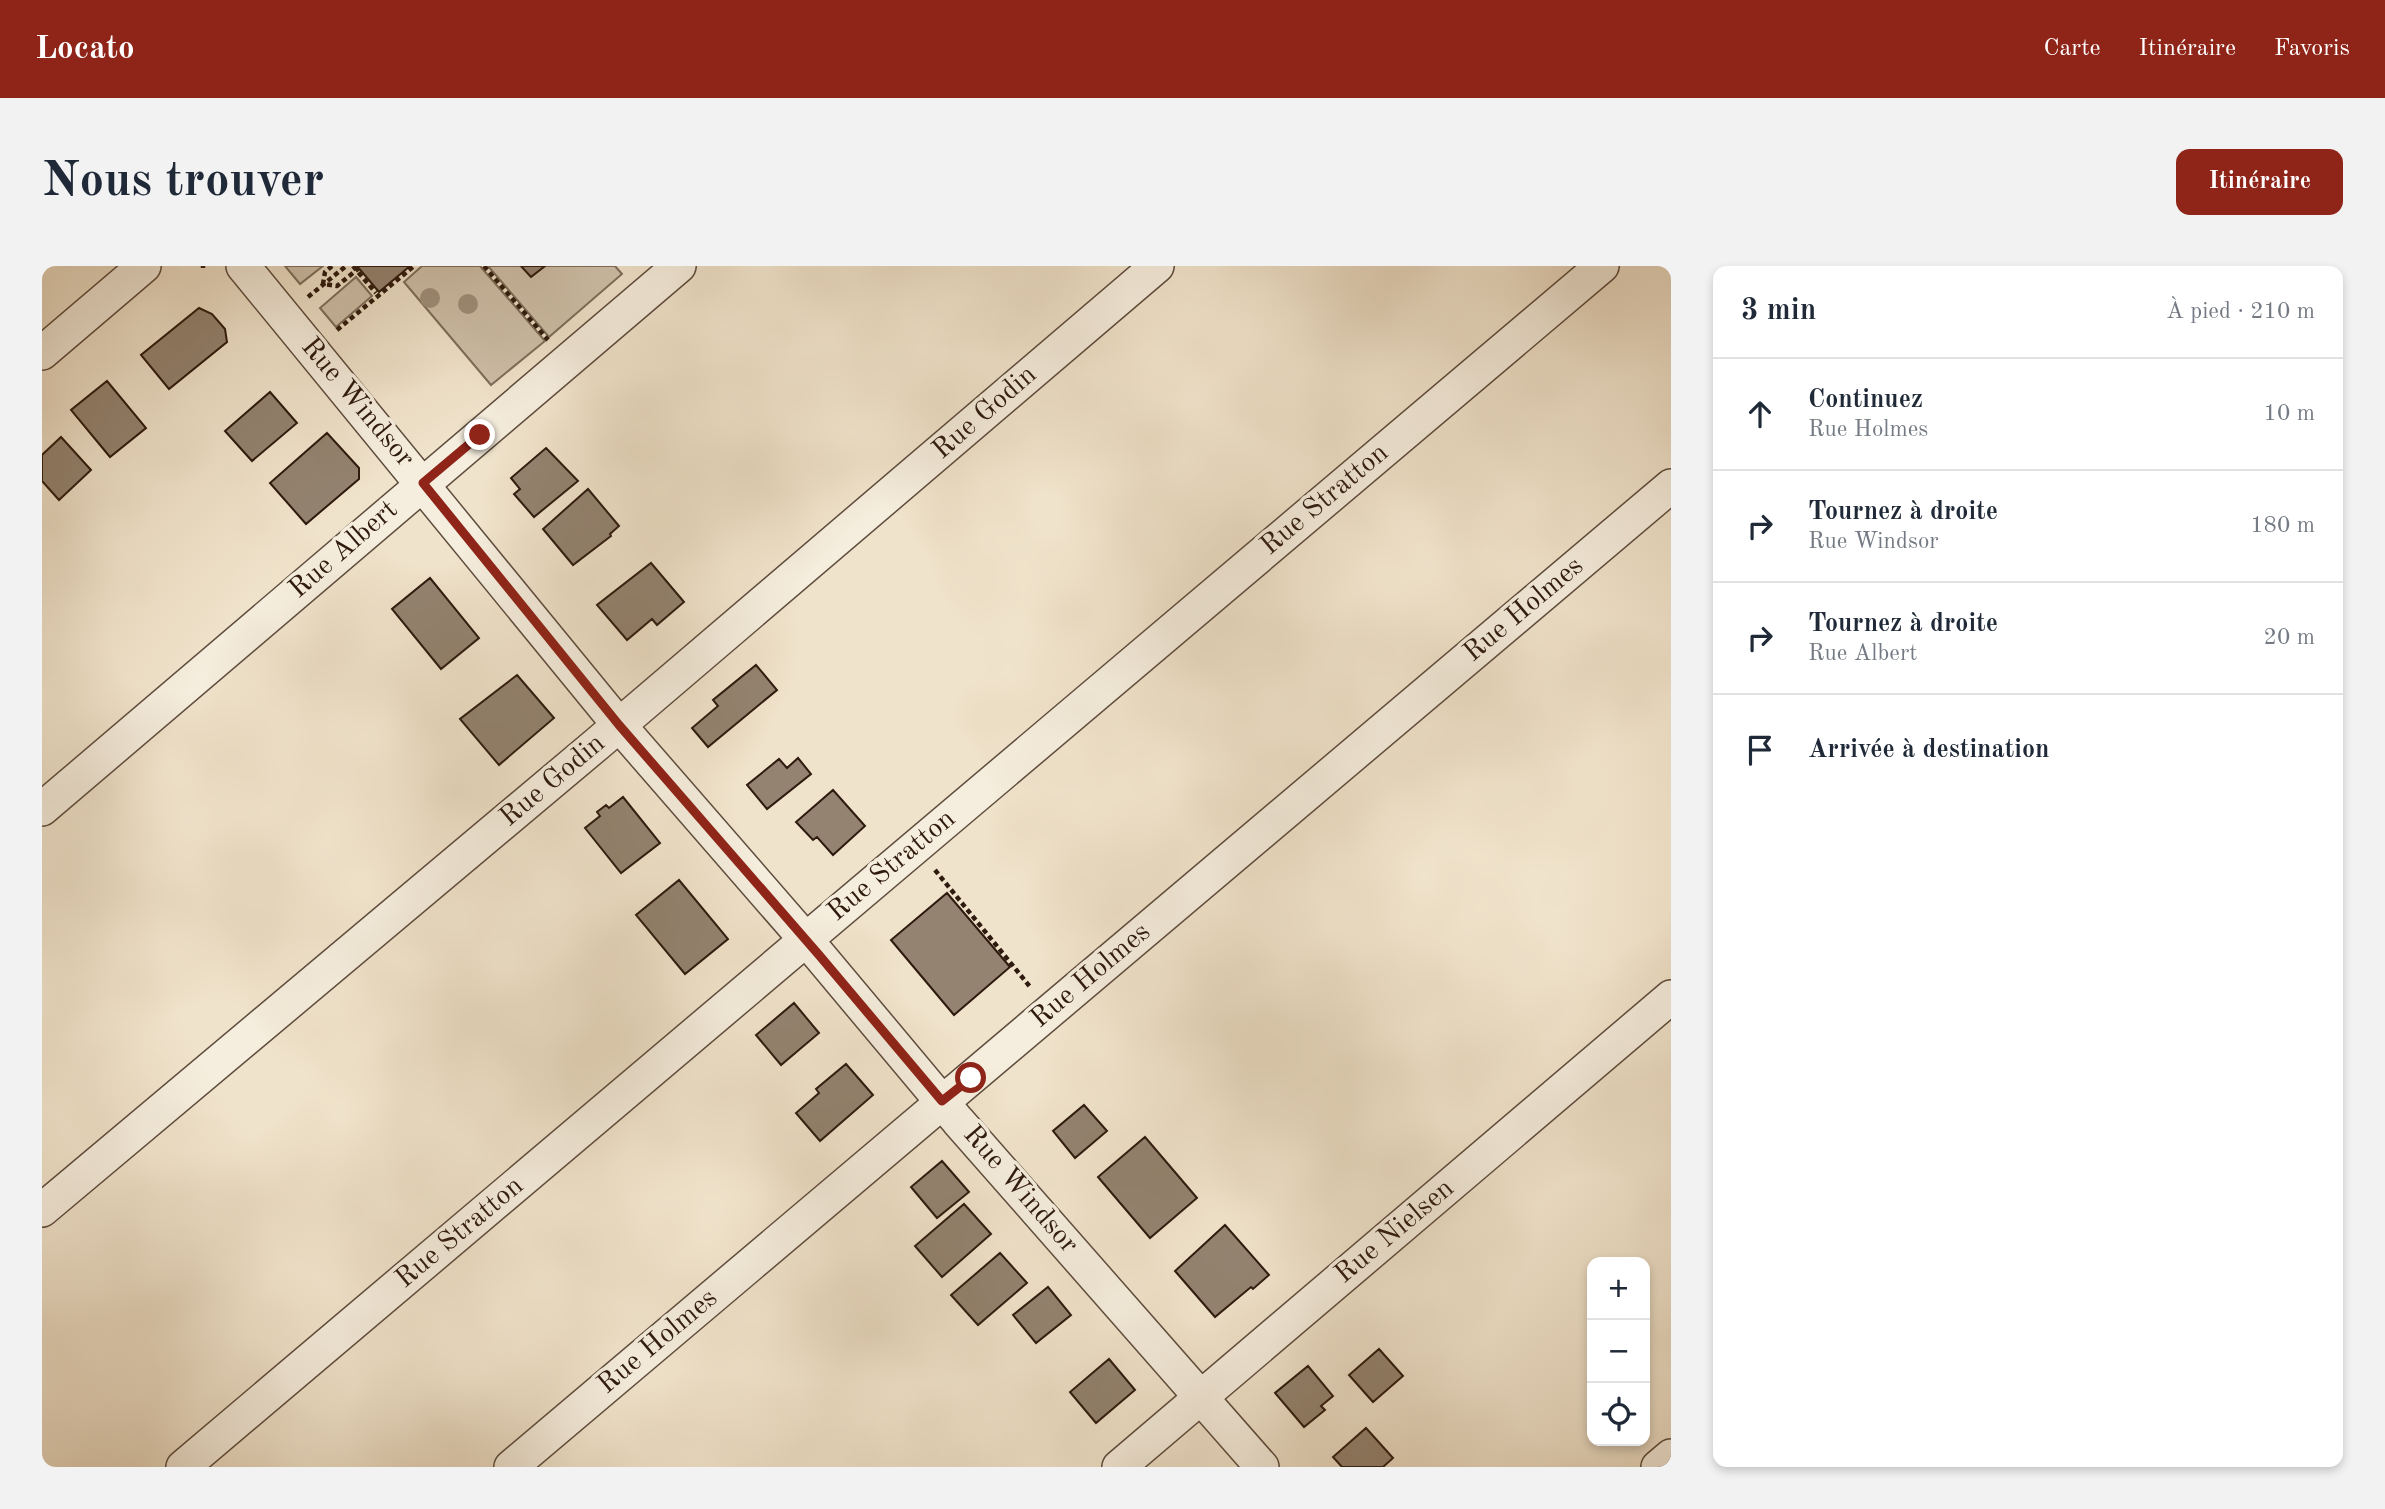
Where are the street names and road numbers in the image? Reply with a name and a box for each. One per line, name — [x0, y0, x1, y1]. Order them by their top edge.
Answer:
street label: Rue Windsor — [295, 333, 419, 473]
street label: Rue Godin — [928, 361, 1042, 465]
street label: Rue Stratton — [1256, 439, 1394, 561]
street label: Rue Albert — [285, 496, 403, 604]
street label: Rue Holmes — [1459, 552, 1589, 668]
street label: Rue Godin — [495, 729, 611, 833]
street label: Rue Stratton — [823, 805, 961, 927]
street label: Rue Holmes — [1026, 918, 1156, 1034]
street label: Rue Windsor — [957, 1121, 1083, 1259]
street label: Rue Stratton — [391, 1172, 529, 1294]
street label: Rue Nielsen — [1330, 1175, 1460, 1289]
street label: Rue Holmes — [593, 1284, 723, 1400]

